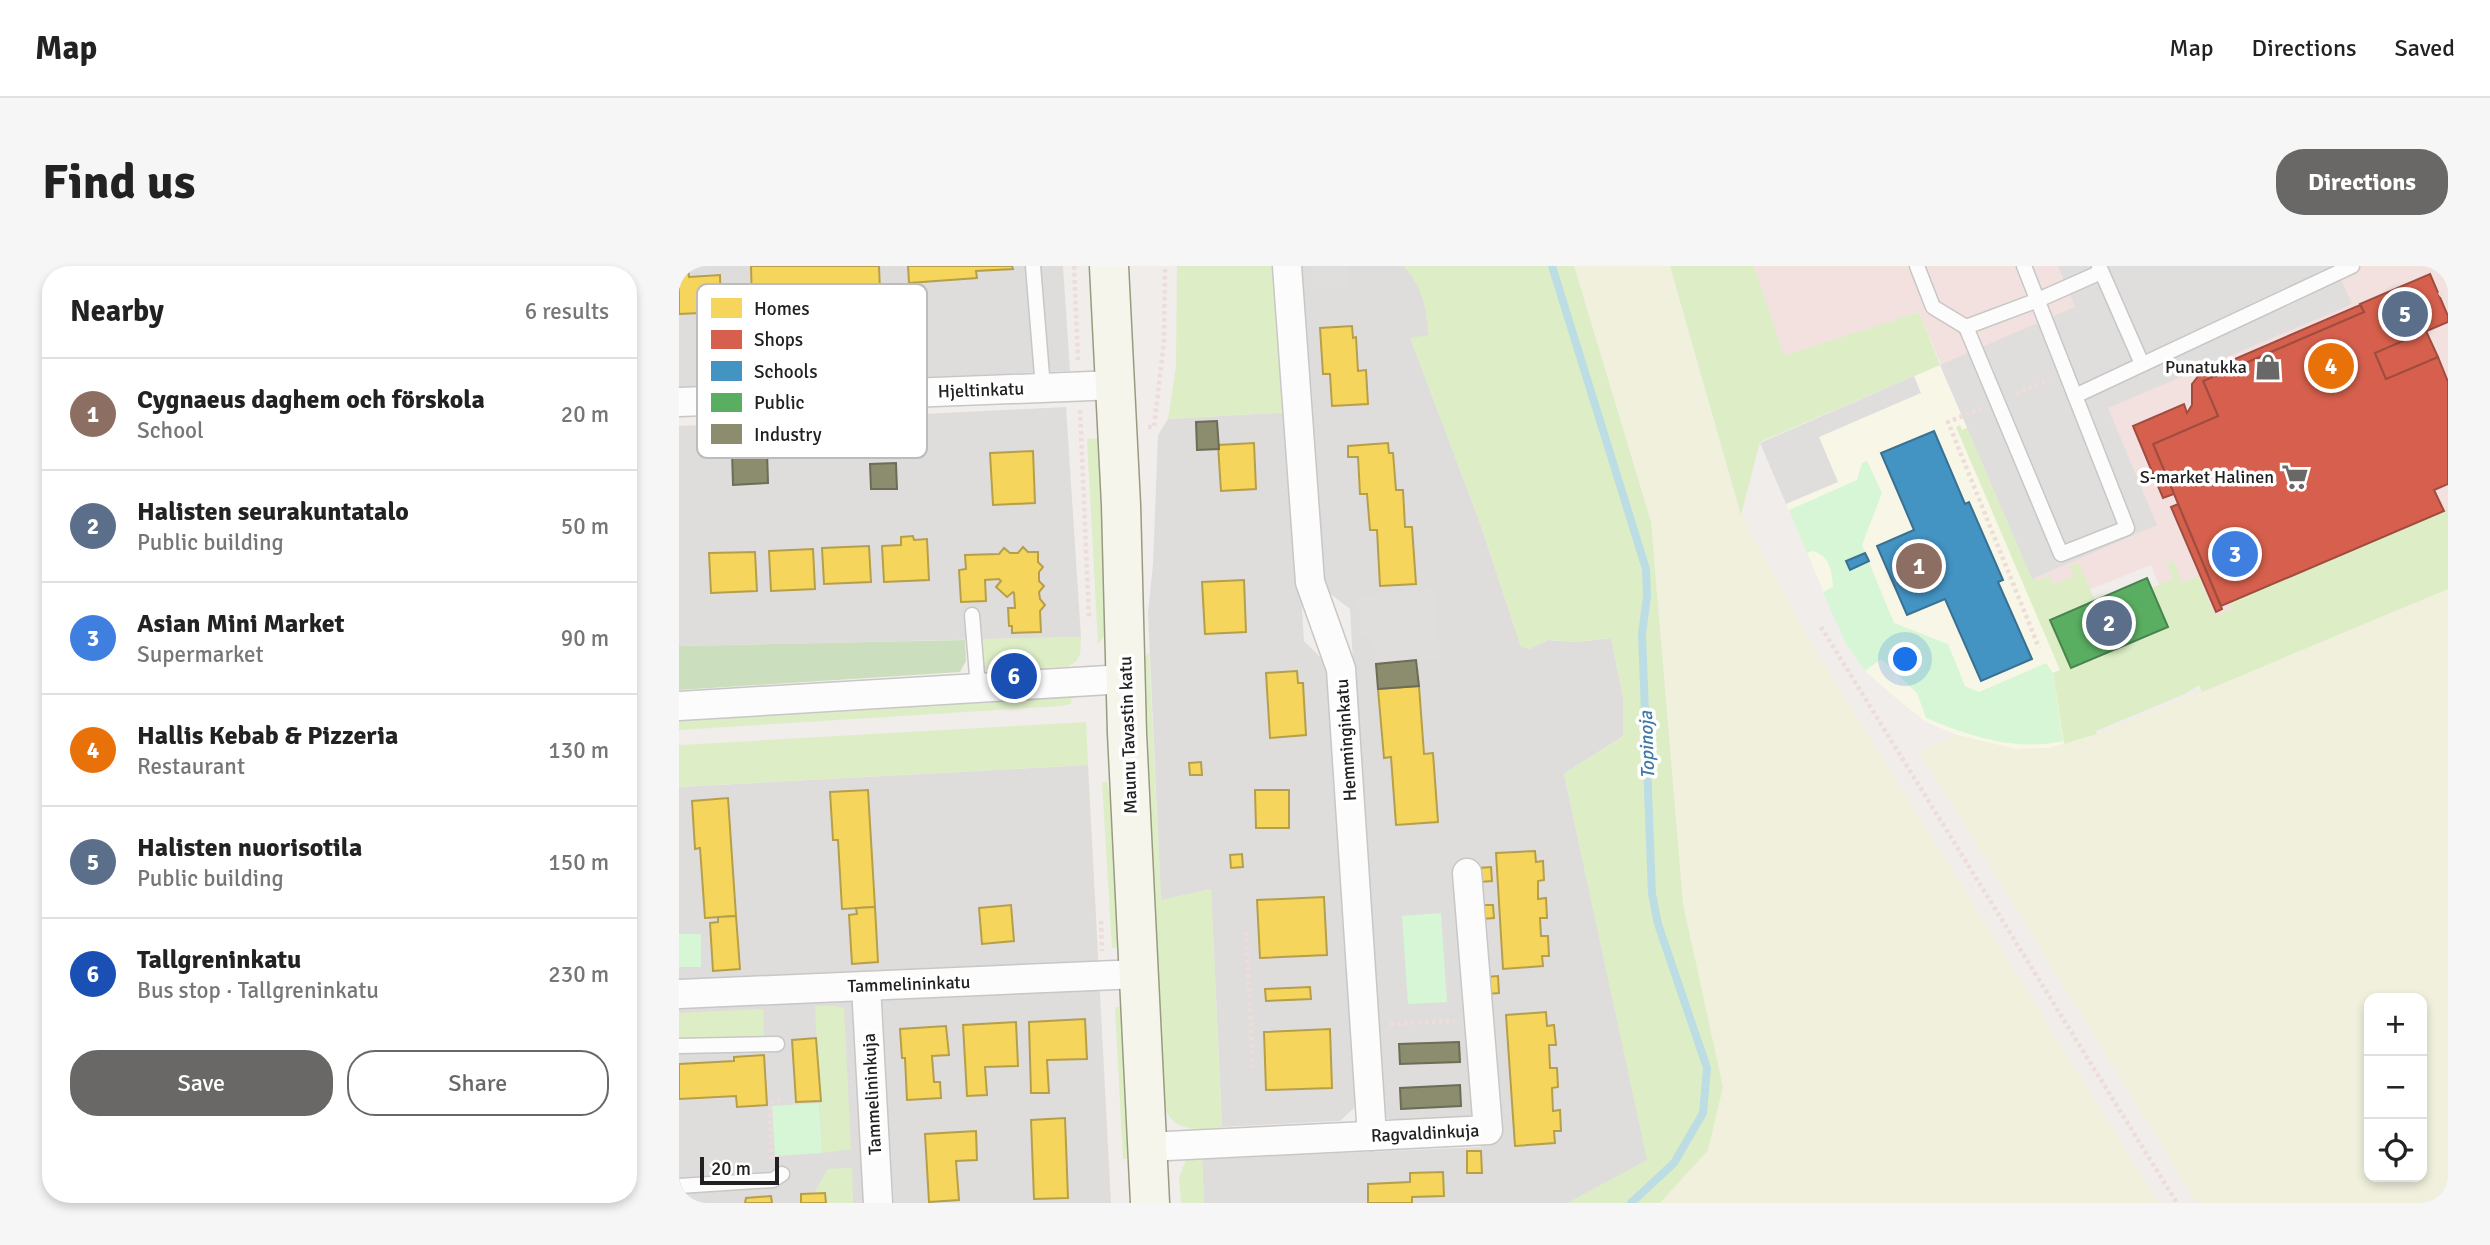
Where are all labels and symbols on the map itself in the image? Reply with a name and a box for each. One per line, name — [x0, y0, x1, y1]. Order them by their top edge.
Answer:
legend — [697, 284, 927, 458]
pin: 5 — [2382, 288, 2428, 340]
text: Homes — [754, 297, 810, 321]
text: Shops — [754, 328, 803, 352]
pin: 4 — [2308, 340, 2354, 392]
shop icon: Punatukka — [2253, 352, 2283, 382]
place label: Punatukka — [2165, 356, 2247, 378]
text: Schools — [754, 360, 818, 384]
street label: Hjeltinkatu — [937, 377, 1025, 403]
text: Public — [754, 391, 805, 415]
text: Industry — [754, 423, 822, 447]
supermarket icon: S-market Halinen — [2280, 462, 2310, 492]
place label: S-market Halinen — [2140, 466, 2274, 488]
pin: 3 — [2212, 528, 2258, 580]
pin: 1 — [1896, 540, 1942, 592]
pin: 2 — [2086, 597, 2132, 649]
your location — [1888, 642, 1922, 676]
pin: 6 — [991, 650, 1037, 702]
street label: Maunu Tavastin katu — [1114, 656, 1142, 814]
street label: Hemminginkatu — [1331, 678, 1361, 802]
water label: Topinoja — [1634, 709, 1660, 779]
street label: Tammelininkatu — [847, 971, 971, 997]
street label: Tammelininkuja — [858, 1033, 886, 1155]
street label: Ragvaldinkuja — [1370, 1119, 1480, 1147]
scale bar — [700, 1154, 779, 1186]

